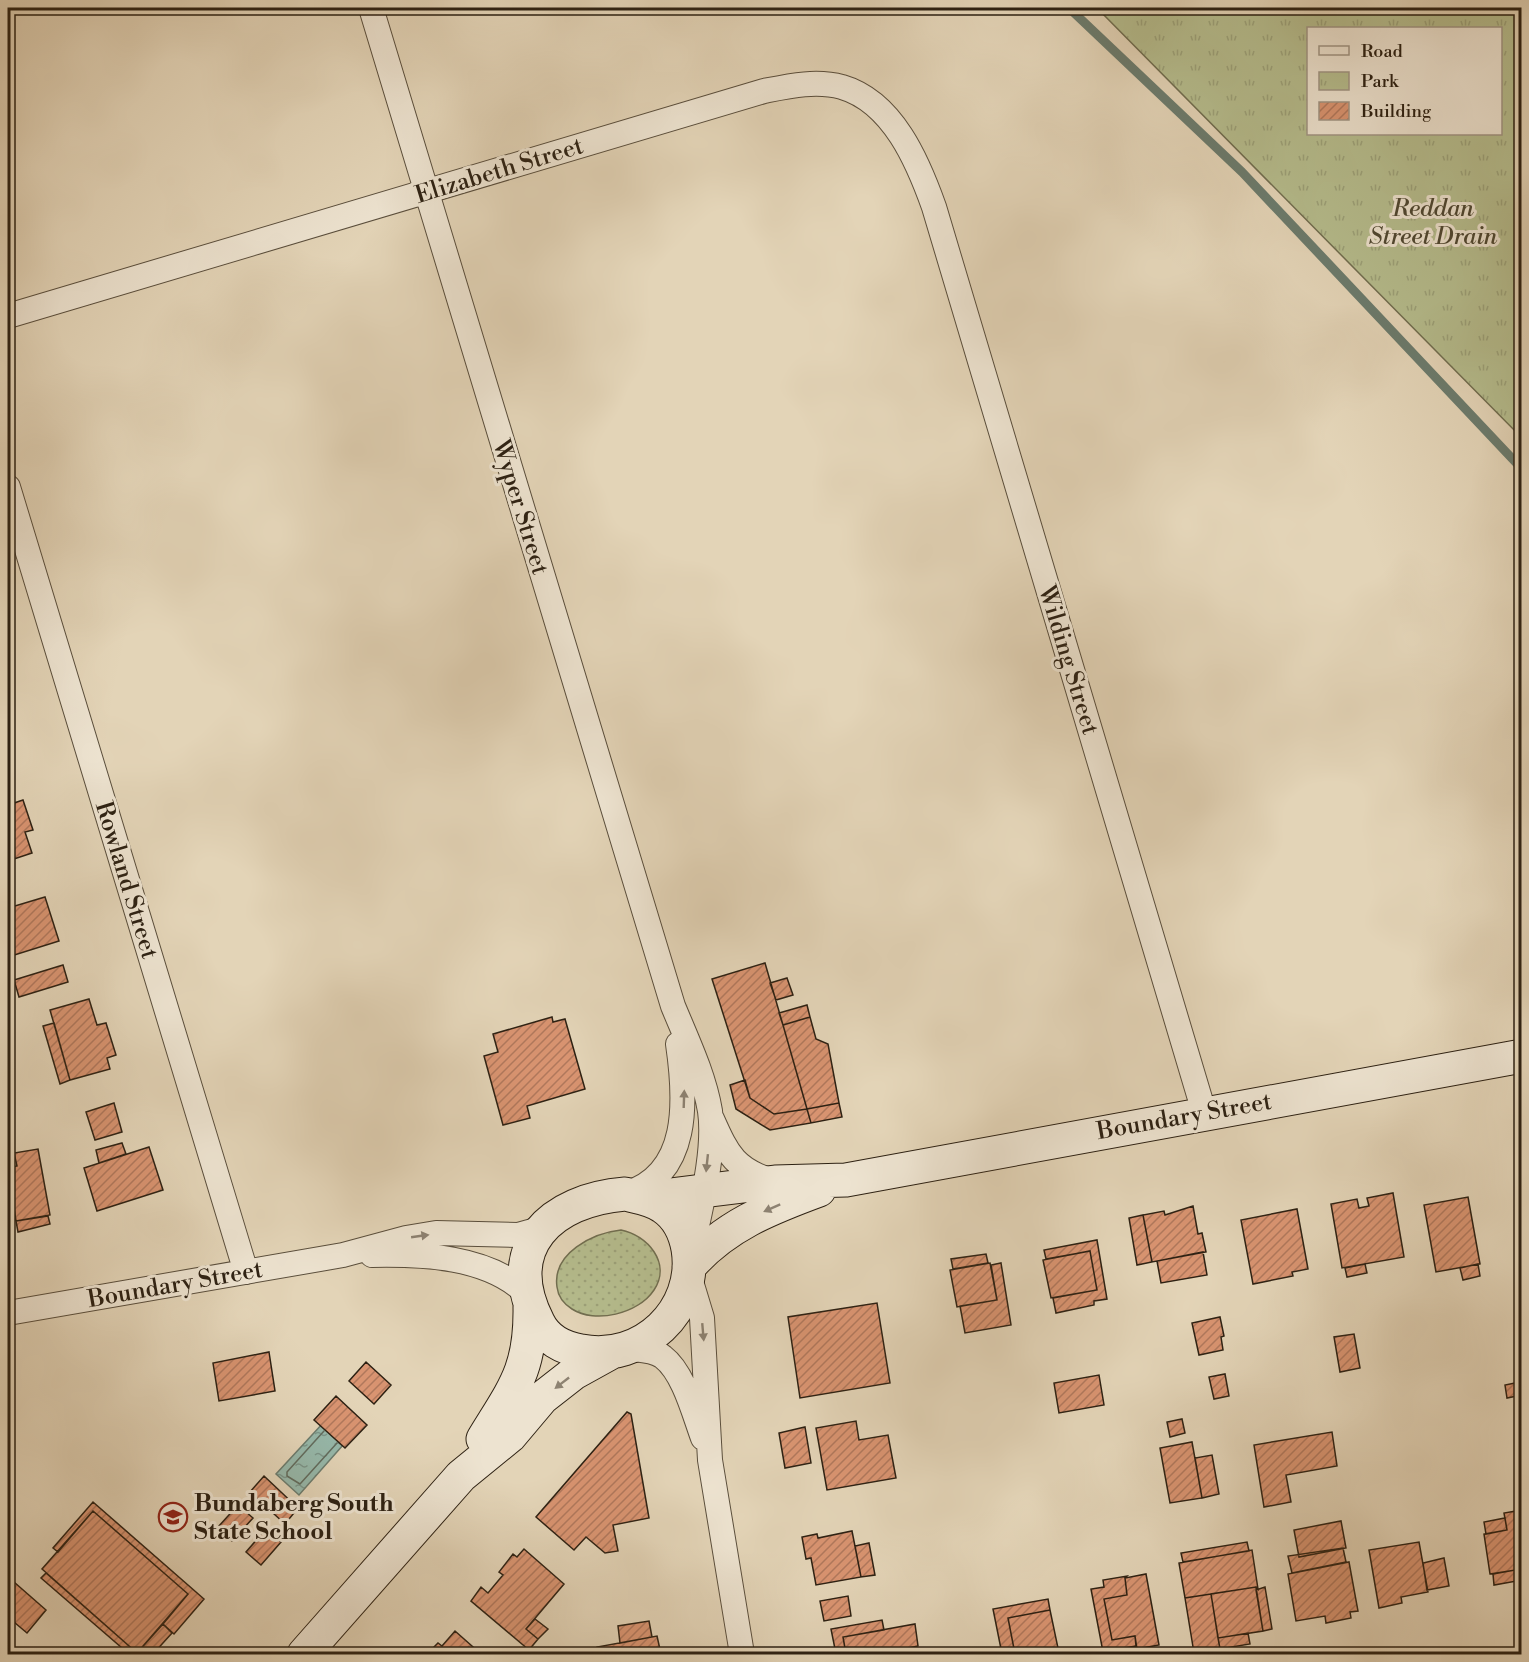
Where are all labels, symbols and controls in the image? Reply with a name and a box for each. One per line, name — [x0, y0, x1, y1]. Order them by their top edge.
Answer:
legend — [1307, 27, 1502, 135]
text: Road — [1361, 40, 1404, 63]
text: Park — [1361, 70, 1400, 93]
text: Building — [1360, 100, 1432, 123]
street label: Elizabeth Street — [412, 131, 587, 211]
park label: Reddan Street Drain — [1369, 194, 1498, 252]
street label: Wyper Street — [485, 435, 555, 579]
street label: Wilding Street — [1031, 581, 1105, 739]
street label: Rowland Street — [88, 798, 164, 963]
street label: Boundary Street — [1093, 1087, 1274, 1147]
one-way arrow — [679, 1089, 689, 1108]
one-way arrow — [703, 1153, 712, 1172]
one-way arrow — [763, 1203, 781, 1213]
one-way arrow — [410, 1231, 429, 1240]
street label: Boundary Street — [84, 1255, 265, 1315]
one-way arrow — [698, 1322, 708, 1341]
one-way arrow — [554, 1376, 569, 1388]
place label: Bundaberg South State School — [194, 1489, 394, 1547]
school or university icon: Bundaberg South State School — [157, 1501, 189, 1533]

